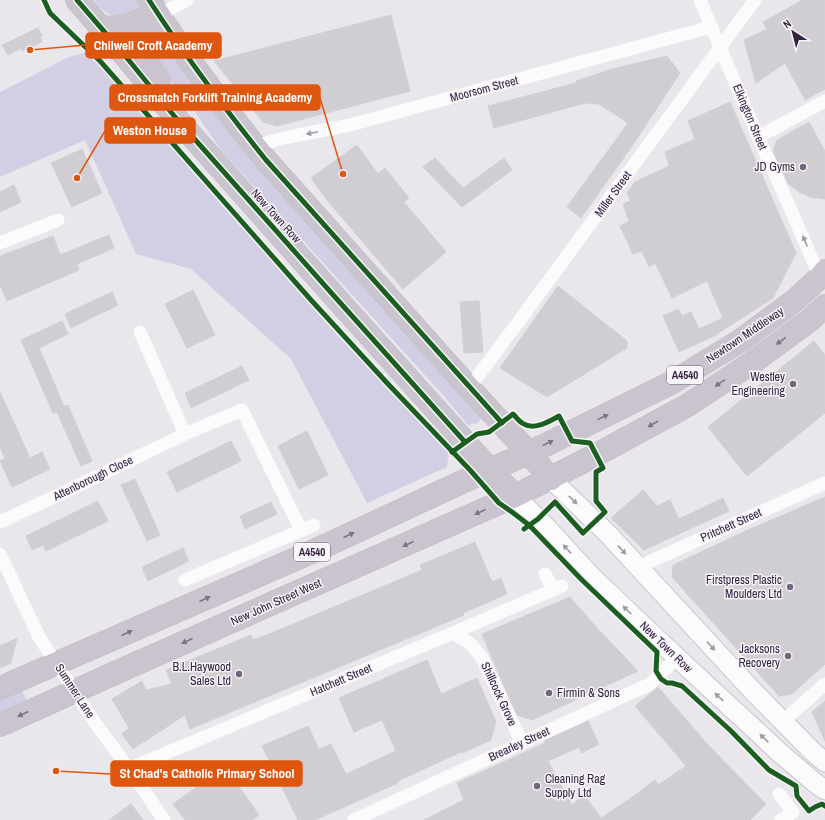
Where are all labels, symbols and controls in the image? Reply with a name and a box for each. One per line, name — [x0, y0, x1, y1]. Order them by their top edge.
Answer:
north arrow — [773, 12, 813, 52]
text: N — [780, 16, 794, 31]
callout: Chilwell Croft Academy — [86, 33, 221, 58]
text: Chilwell Croft Academy — [94, 37, 212, 54]
street label: Moorsom Street — [448, 72, 520, 106]
street label: Elkington Street — [729, 82, 771, 153]
callout: Crossmatch Forklift Training Academy — [110, 85, 320, 110]
text: Crossmatch Forklift Training Academy — [118, 89, 312, 106]
callout: Weston House — [105, 118, 195, 143]
text: Weston House — [113, 122, 187, 139]
one-way arrow — [305, 130, 318, 136]
place label: JD Gyms — [755, 159, 795, 175]
marker: JD Gyms — [798, 162, 808, 172]
street label: Miller Street — [591, 168, 635, 220]
street label: New Town Row — [247, 186, 305, 247]
one-way arrow — [801, 235, 807, 247]
street label: Newtown Middleway — [703, 303, 787, 367]
one-way arrow — [776, 336, 787, 345]
road number: A4540 — [667, 366, 703, 384]
place label: Westley Engineering — [731, 369, 786, 399]
one-way arrow — [715, 379, 726, 387]
marker: Westley Engineering — [788, 379, 798, 389]
one-way arrow — [597, 413, 608, 420]
one-way arrow — [648, 421, 659, 427]
one-way arrow — [543, 440, 554, 446]
street label: Attenborough Close — [50, 452, 136, 505]
one-way arrow — [568, 495, 578, 505]
street label: Pritchett Street — [698, 504, 764, 546]
one-way arrow — [474, 509, 485, 515]
one-way arrow — [343, 532, 355, 538]
one-way arrow — [402, 541, 413, 547]
road number: A4540 — [294, 543, 330, 561]
one-way arrow — [562, 544, 571, 554]
one-way arrow — [618, 545, 627, 555]
place label: Firstpress Plastic Moulders Ltd — [706, 572, 782, 602]
street label: New John Street West — [228, 575, 324, 629]
marker: Firstpress Plastic Moulders Ltd — [785, 582, 795, 592]
one-way arrow — [199, 596, 210, 602]
one-way arrow — [622, 605, 632, 615]
street label: New Town Row — [636, 618, 697, 677]
one-way arrow — [121, 630, 133, 636]
one-way arrow — [181, 638, 193, 644]
one-way arrow — [706, 641, 715, 650]
place label: Jacksons Recovery — [738, 641, 780, 671]
marker: Jacksons Recovery — [783, 651, 793, 661]
place label: B.L.Haywood Sales Ltd — [172, 659, 231, 689]
street label: Shillcock Grove — [477, 659, 521, 729]
street label: Hatchett Street — [308, 660, 375, 700]
street label: Summer Lane — [51, 661, 99, 721]
marker: B.L.Haywood Sales Ltd — [234, 669, 244, 679]
place label: Firmin & Sons — [557, 685, 620, 701]
marker: Firmin & Sons — [544, 688, 554, 698]
one-way arrow — [714, 692, 724, 702]
one-way arrow — [17, 712, 29, 718]
street label: Brearley Street — [486, 723, 552, 765]
one-way arrow — [759, 733, 769, 743]
callout: St Chad's Catholic Primary School — [111, 761, 302, 786]
text: St Chad's Catholic Primary School — [120, 765, 294, 782]
place label: Cleaning Rag Supply Ltd — [545, 771, 606, 801]
marker: Cleaning Rag Supply Ltd — [532, 781, 542, 791]

